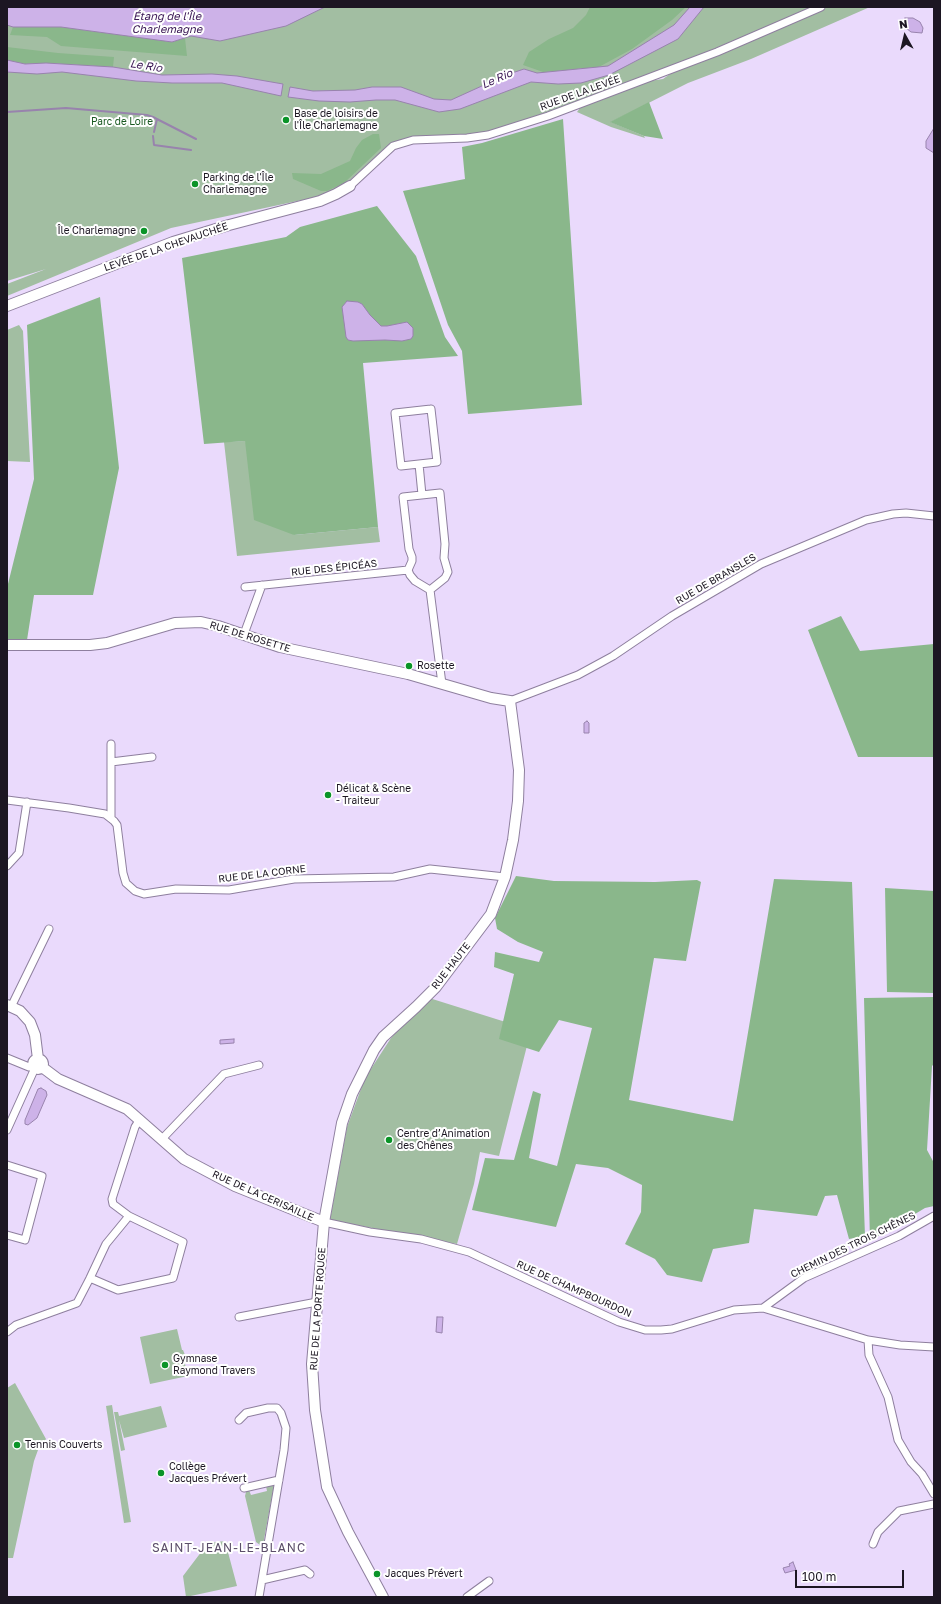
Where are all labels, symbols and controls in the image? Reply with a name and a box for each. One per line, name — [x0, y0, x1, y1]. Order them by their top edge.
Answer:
water label: Étang de l'Île Charlemagne — [132, 10, 202, 36]
north arrow — [885, 16, 925, 56]
text: N — [898, 17, 908, 31]
water label: Le Rio — [129, 57, 163, 75]
water label: Le Rio — [480, 66, 514, 92]
street label: RUE DE LA LEVÉE — [538, 73, 622, 113]
place label: Base de loisirs de l'Île Charlemagne — [294, 108, 378, 132]
marker: Base de loisirs de l'Île Charlemagne — [281, 115, 291, 125]
park label: Parc de Loire — [91, 116, 153, 128]
place label: Parking de l'Île Charlemagne — [203, 172, 274, 196]
marker: Parking de l'Île Charlemagne — [190, 179, 200, 189]
street label: LEVÉE DE LA CHEVAUCHÉE — [102, 220, 230, 274]
place label: Île Charlemagne — [57, 225, 136, 237]
marker: Île Charlemagne — [139, 226, 149, 236]
street label: RUE DE BRANSLES — [674, 551, 758, 607]
street label: RUE DES ÉPICÉAS — [290, 558, 378, 578]
street label: RUE DE ROSETTE — [208, 619, 292, 655]
place label: Rosette — [417, 660, 454, 672]
marker: Rosette — [404, 661, 414, 671]
place label: Délicat & Scène - Traiteur — [336, 783, 411, 806]
marker: Délicat & Scène - Traiteur — [323, 790, 333, 800]
street label: RUE DE LA CORNE — [218, 863, 306, 885]
street label: RUE HAUTE — [429, 940, 473, 992]
place label: Centre d’Animation des Chênes — [397, 1128, 490, 1152]
marker: Centre d’Animation des Chênes — [384, 1135, 394, 1145]
street label: RUE DE LA CERISAILLE — [210, 1168, 316, 1224]
street label: CHEMIN DES TROIS CHÊNES — [789, 1209, 917, 1281]
street label: RUE DE LA PORTE ROUGE — [308, 1247, 328, 1371]
street label: RUE DE CHAMPBOURDON — [515, 1258, 633, 1320]
place label: Gymnase Raymond Travers — [173, 1353, 255, 1376]
marker: Gymnase Raymond Travers — [160, 1360, 170, 1370]
place label: Tennis Couverts — [25, 1439, 102, 1451]
marker: Tennis Couverts — [12, 1440, 22, 1450]
place label: Collège Jacques Prévert — [169, 1461, 247, 1484]
marker: Collège Jacques Prévert — [156, 1468, 166, 1478]
district label: SAINT-JEAN-LE-BLANC — [152, 1541, 306, 1555]
scale bar — [797, 1562, 906, 1588]
place label: Jacques Prévert — [385, 1568, 463, 1580]
marker: Jacques Prévert — [372, 1569, 382, 1579]
text: 100 m — [802, 1569, 836, 1584]

